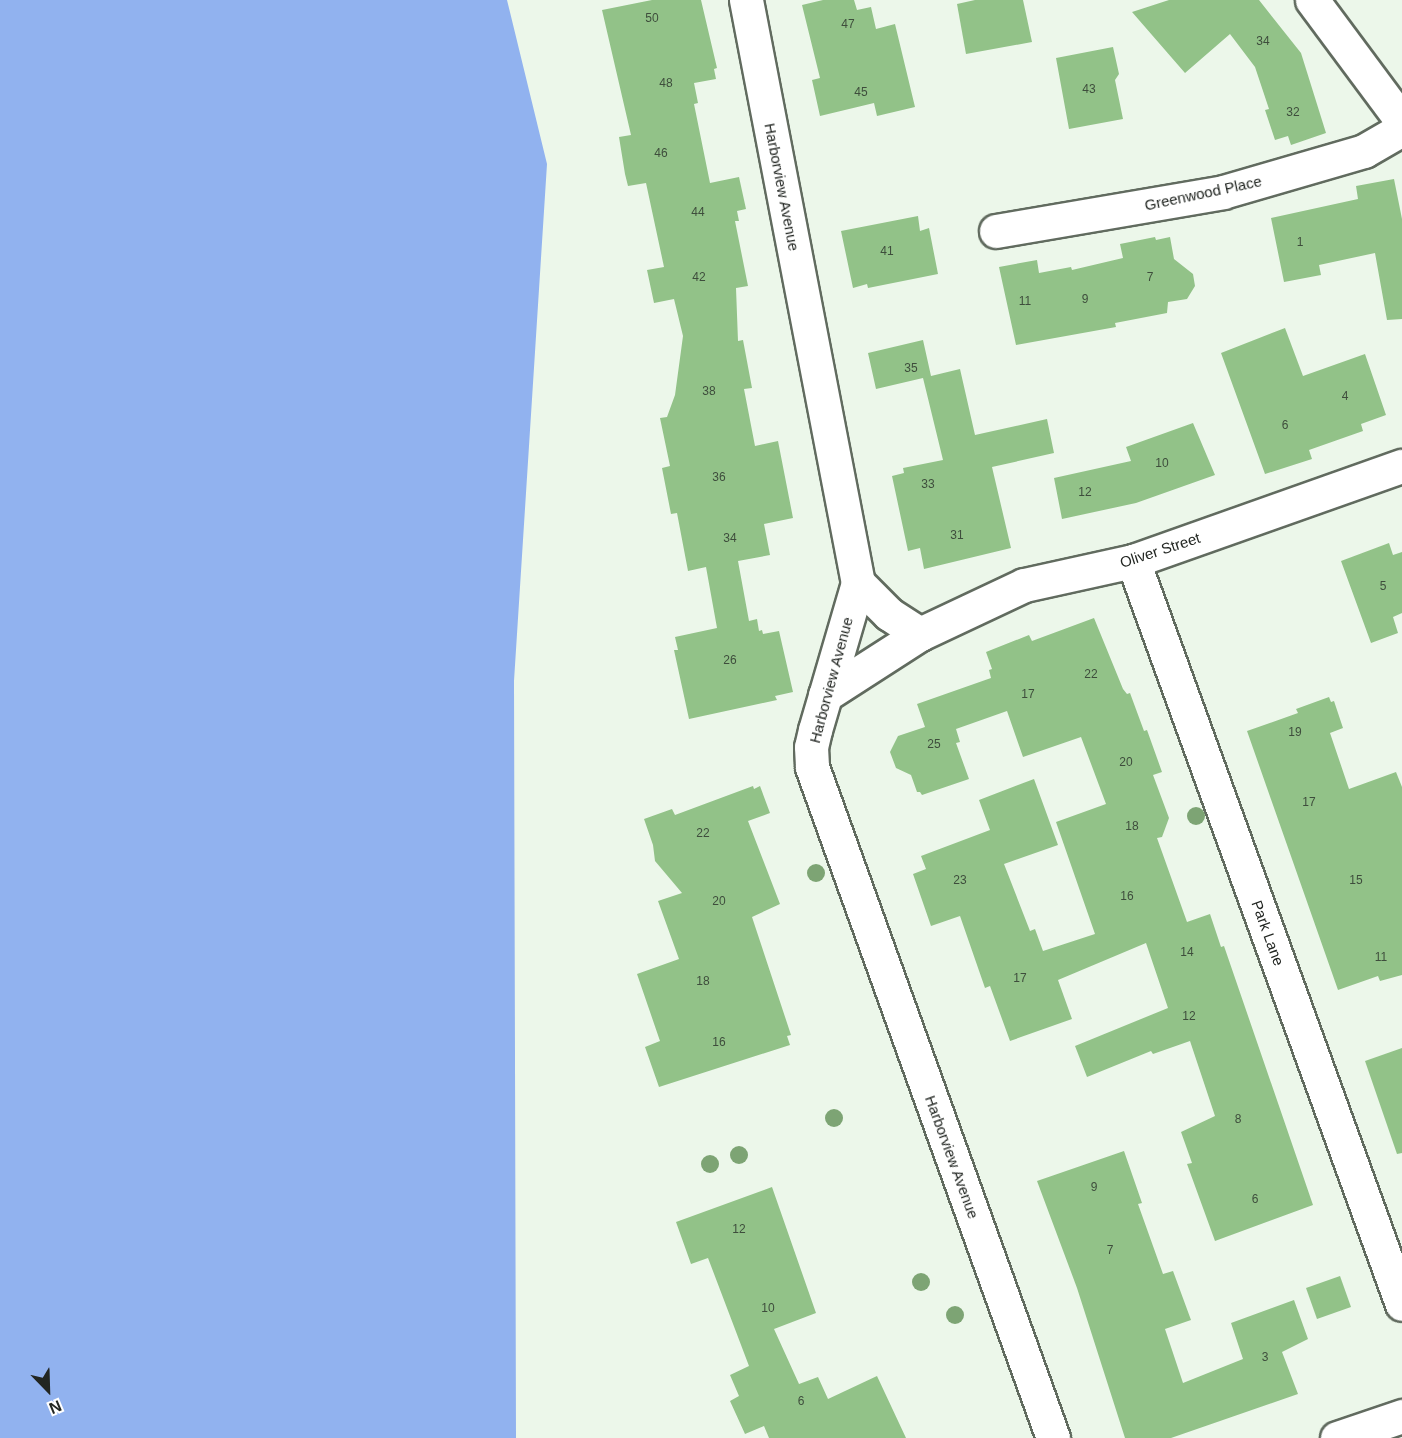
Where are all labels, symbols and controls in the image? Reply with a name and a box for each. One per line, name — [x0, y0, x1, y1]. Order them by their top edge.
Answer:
house number: 50 — [645, 12, 659, 26]
house number: 47 — [841, 18, 855, 32]
house number: 34 — [1256, 35, 1270, 49]
house number: 48 — [659, 77, 673, 91]
house number: 43 — [1082, 83, 1096, 97]
house number: 45 — [854, 86, 868, 100]
house number: 32 — [1286, 106, 1300, 120]
street label: Harborview Avenue — [761, 121, 803, 253]
house number: 46 — [654, 147, 668, 161]
street label: Greenwood Place — [1143, 172, 1263, 214]
house number: 44 — [691, 206, 705, 220]
house number: 1 — [1297, 236, 1303, 250]
house number: 41 — [880, 245, 894, 259]
house number: 42 — [692, 271, 706, 285]
house number: 7 — [1147, 271, 1153, 285]
house number: 9 — [1082, 293, 1088, 307]
house number: 11 — [1019, 295, 1031, 309]
house number: 35 — [904, 362, 918, 376]
house number: 38 — [702, 385, 716, 399]
house number: 4 — [1342, 390, 1348, 404]
house number: 6 — [1282, 419, 1288, 433]
house number: 10 — [1155, 457, 1169, 471]
house number: 36 — [712, 471, 726, 485]
house number: 33 — [921, 478, 935, 492]
house number: 12 — [1078, 486, 1092, 500]
house number: 31 — [950, 529, 964, 543]
street label: Oliver Street — [1118, 529, 1202, 571]
house number: 34 — [723, 532, 737, 546]
house number: 5 — [1380, 580, 1386, 594]
street label: Harborview Avenue — [805, 615, 857, 745]
house number: 26 — [723, 654, 737, 668]
house number: 22 — [1084, 668, 1098, 682]
house number: 17 — [1021, 688, 1035, 702]
house number: 19 — [1288, 726, 1302, 740]
house number: 25 — [927, 738, 941, 752]
house number: 20 — [1119, 756, 1133, 770]
house number: 17 — [1302, 796, 1316, 810]
house number: 18 — [1125, 820, 1139, 834]
house number: 22 — [696, 827, 710, 841]
house number: 23 — [953, 874, 967, 888]
house number: 15 — [1349, 874, 1363, 888]
house number: 16 — [1120, 890, 1134, 904]
house number: 20 — [712, 895, 726, 909]
street label: Park Lane — [1248, 898, 1288, 968]
house number: 14 — [1180, 946, 1194, 960]
house number: 11 — [1375, 951, 1387, 965]
house number: 17 — [1013, 972, 1027, 986]
house number: 18 — [696, 975, 710, 989]
house number: 12 — [1182, 1010, 1196, 1024]
house number: 16 — [712, 1036, 726, 1050]
street label: Harborview Avenue — [921, 1093, 983, 1221]
house number: 8 — [1235, 1113, 1241, 1127]
house number: 9 — [1091, 1181, 1097, 1195]
house number: 6 — [1252, 1193, 1258, 1207]
house number: 12 — [732, 1223, 746, 1237]
house number: 7 — [1107, 1244, 1113, 1258]
house number: 10 — [761, 1302, 775, 1316]
house number: 3 — [1262, 1351, 1268, 1365]
north arrow — [18, 1360, 78, 1420]
house number: 6 — [798, 1395, 804, 1409]
text: N — [47, 1397, 64, 1417]

